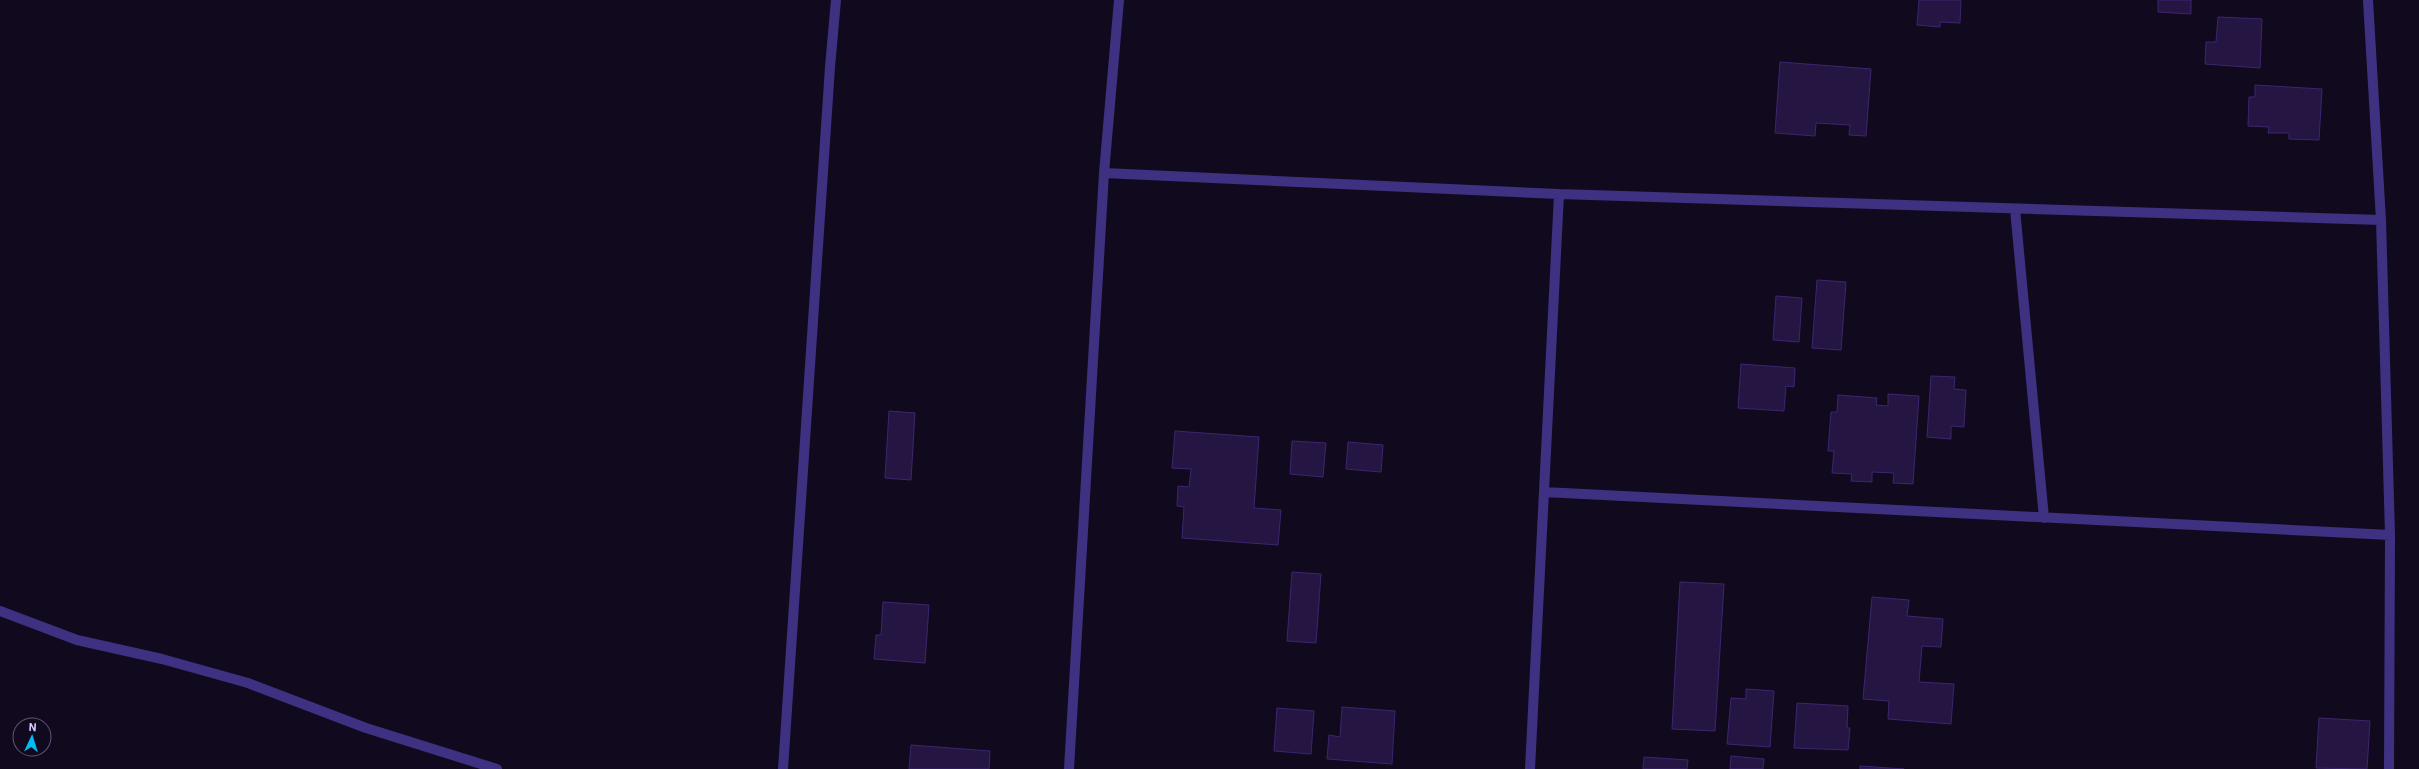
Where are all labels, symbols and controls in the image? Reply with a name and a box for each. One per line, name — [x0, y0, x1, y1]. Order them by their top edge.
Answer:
north arrow — [12, 717, 52, 757]
text: N — [28, 721, 37, 734]

